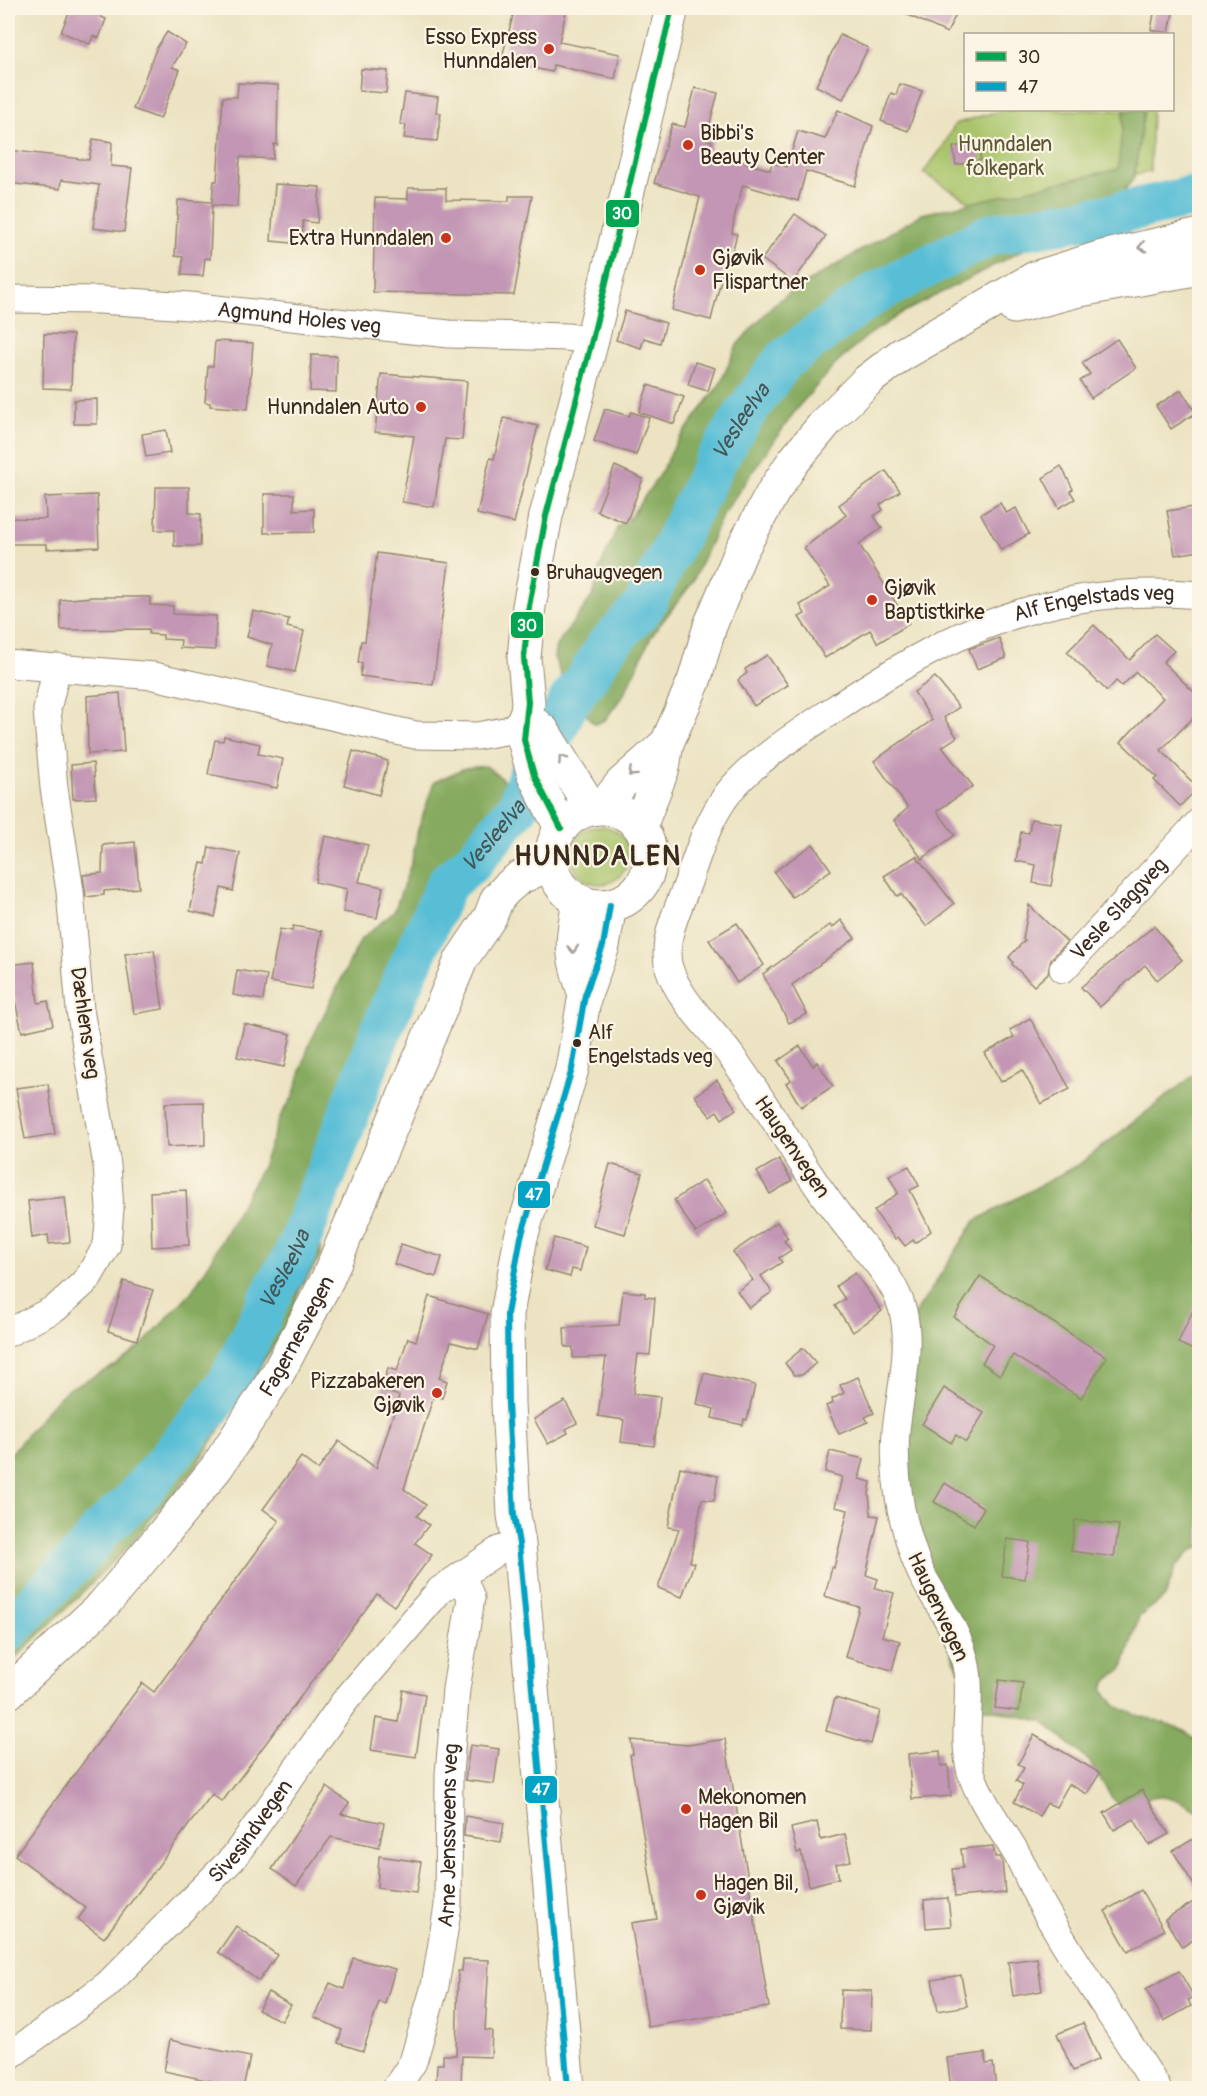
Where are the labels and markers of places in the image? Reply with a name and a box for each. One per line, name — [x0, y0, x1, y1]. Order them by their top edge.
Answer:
place label: Esso Express Hunndalen — [425, 24, 538, 75]
marker: Esso Express Hunndalen — [542, 42, 556, 56]
place label: Bibbi's Beauty Center — [700, 120, 826, 171]
marker: Bibbi's Beauty Center — [681, 138, 695, 152]
place label: Extra Hunndalen — [289, 225, 434, 252]
marker: Extra Hunndalen — [439, 231, 453, 245]
place label: Gjøvik Flispartner — [712, 245, 809, 296]
marker: Gjøvik Flispartner — [693, 263, 707, 277]
place label: Hunndalen Auto — [267, 394, 409, 421]
marker: Hunndalen Auto — [414, 400, 428, 414]
place label: Bruhaugvegen — [546, 560, 663, 585]
marker: Bruhaugvegen — [529, 566, 541, 578]
place label: Gjøvik Baptistkirke — [884, 575, 985, 626]
marker: Gjøvik Baptistkirke — [865, 593, 879, 607]
place label: Alf Engelstads veg — [588, 1020, 713, 1069]
marker: Alf Engelstads veg — [571, 1037, 583, 1049]
place label: Pizzabakeren Gjøvik — [310, 1368, 425, 1419]
marker: Pizzabakeren Gjøvik — [430, 1386, 444, 1400]
place label: Mekonomen Hagen Bil — [698, 1784, 807, 1835]
marker: Mekonomen Hagen Bil — [679, 1802, 693, 1816]
place label: Hagen Bil, Gjøvik — [713, 1870, 799, 1921]
marker: Hagen Bil, Gjøvik — [694, 1888, 708, 1902]

